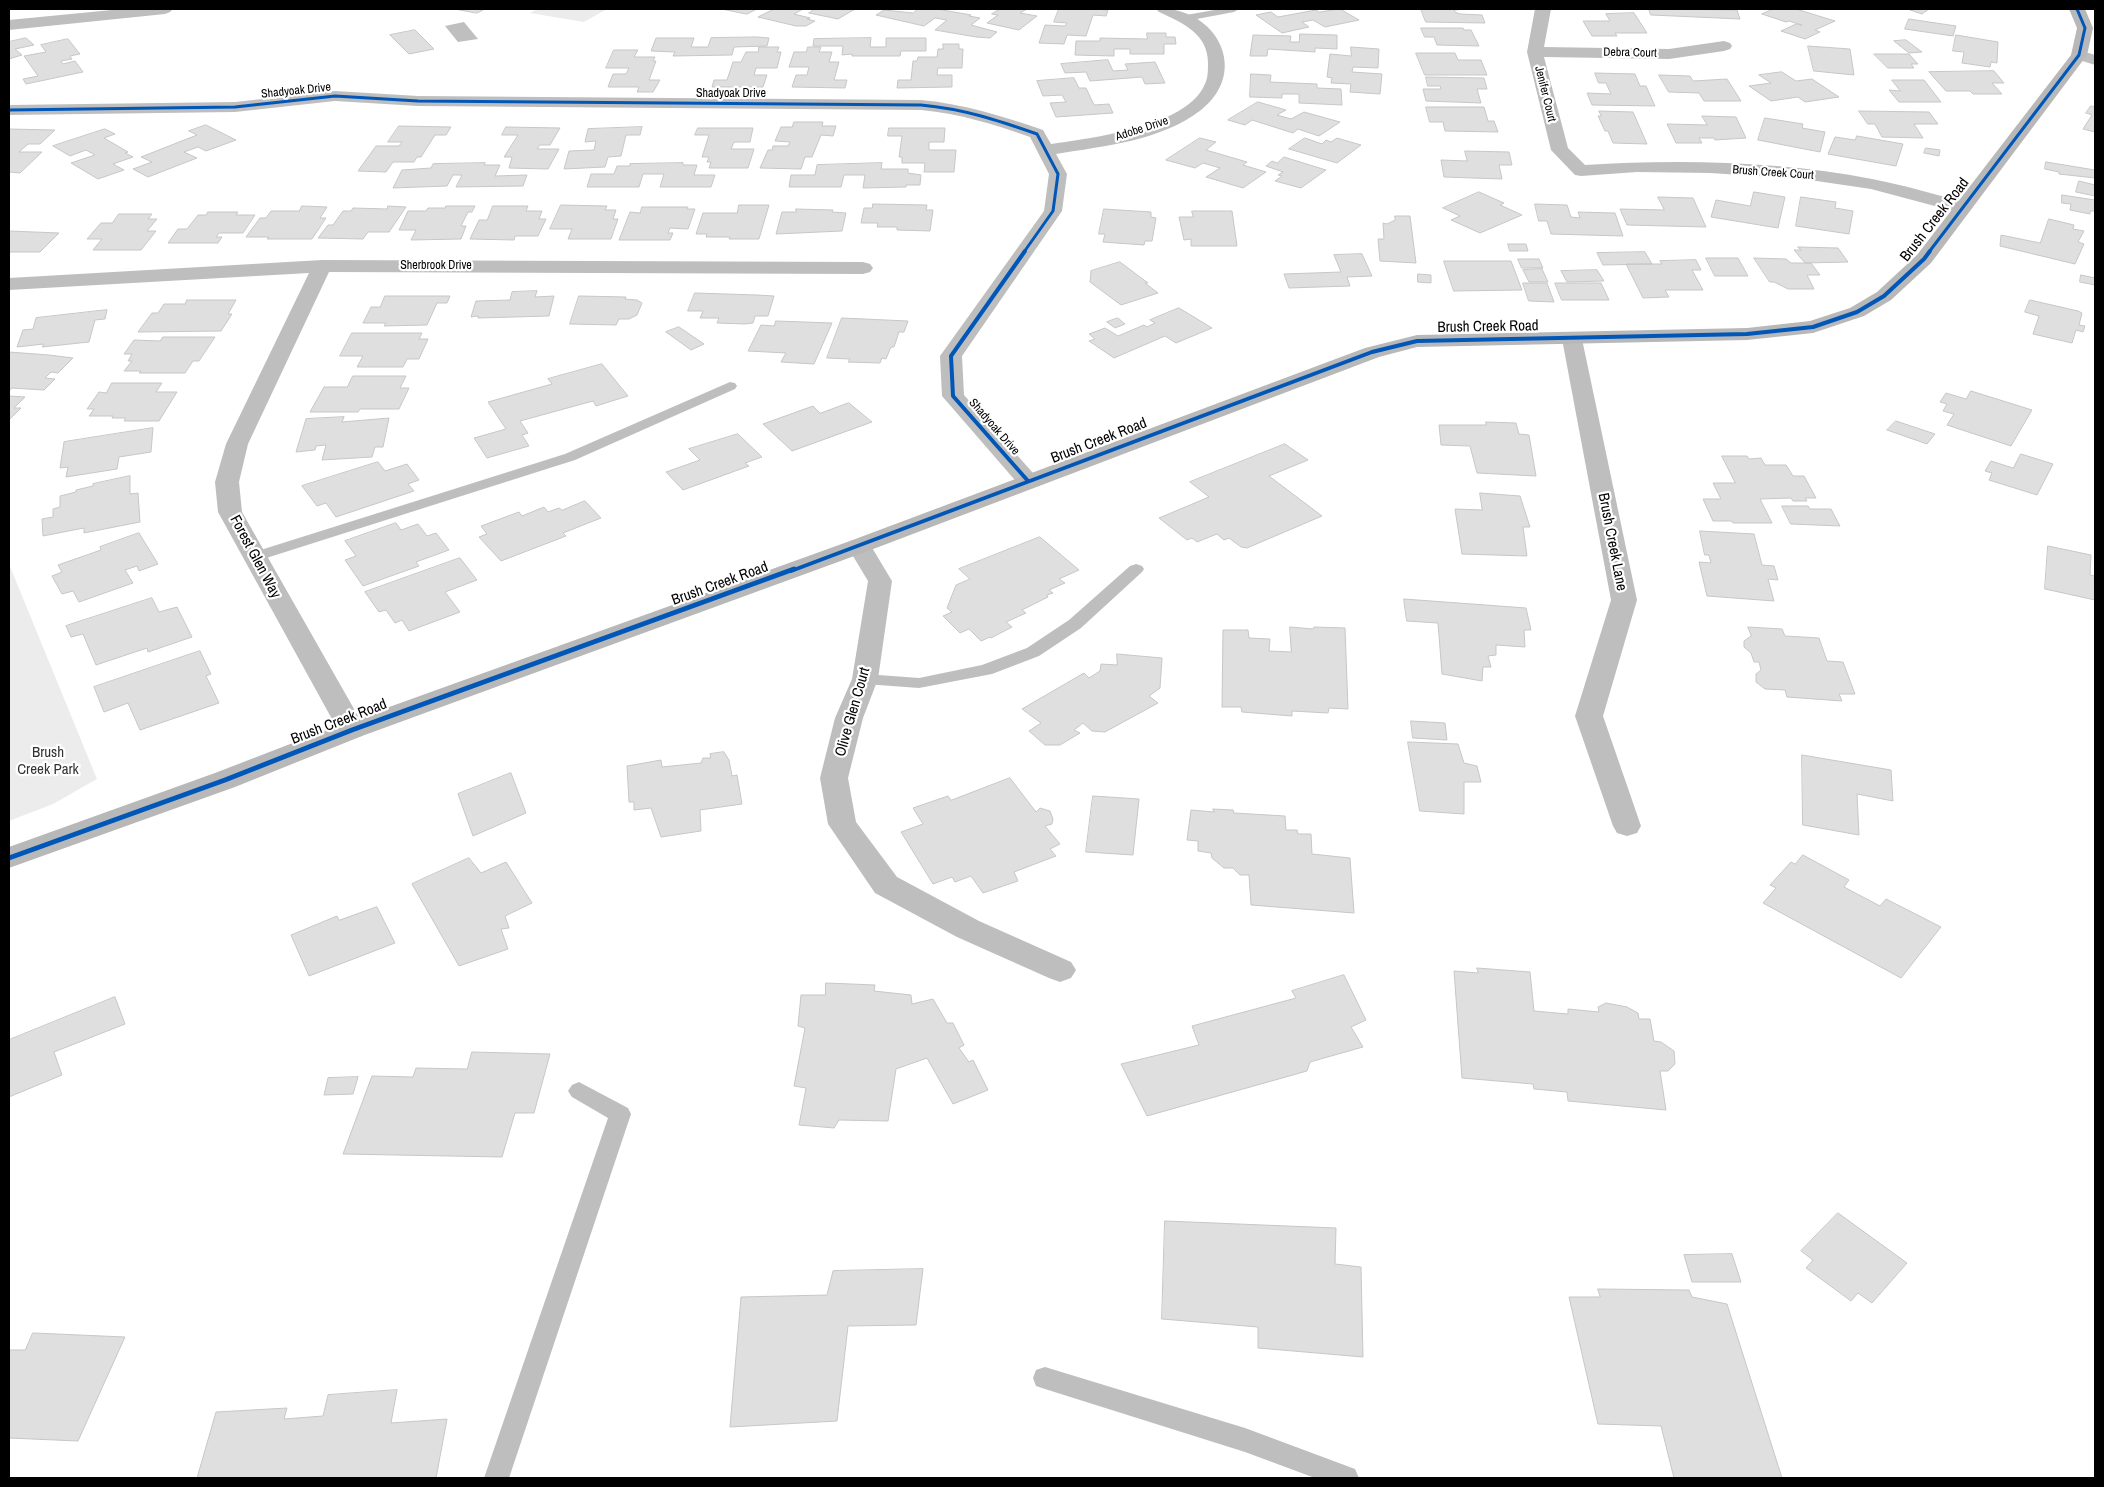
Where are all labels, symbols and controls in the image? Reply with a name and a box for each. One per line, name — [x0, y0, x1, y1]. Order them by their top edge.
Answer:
street label: Debra Court — [1603, 45, 1657, 61]
street label: Jenifer Court — [1531, 65, 1559, 123]
street label: Shadyoak Drive — [260, 80, 332, 102]
street label: Shadyoak Drive — [696, 87, 766, 101]
street label: Adobe Drive — [1114, 114, 1170, 144]
street label: Brush Creek Court — [1732, 163, 1814, 183]
street label: Brush Creek Road — [1897, 175, 1973, 265]
street label: Sherbrook Drive — [400, 259, 472, 273]
street label: Brush Creek Road — [1437, 317, 1539, 337]
street label: Shadyoak Drive — [966, 396, 1022, 458]
street label: Brush Creek Road — [1049, 414, 1149, 468]
street label: Brush Creek Lane — [1594, 492, 1630, 592]
street label: Forest Glen Way — [226, 512, 284, 602]
street label: Brush Creek Road — [669, 558, 771, 610]
street label: Olive Glen Court — [832, 665, 874, 759]
street label: Brush Creek Road — [289, 695, 389, 749]
park label: Brush Creek Park — [17, 744, 79, 779]

